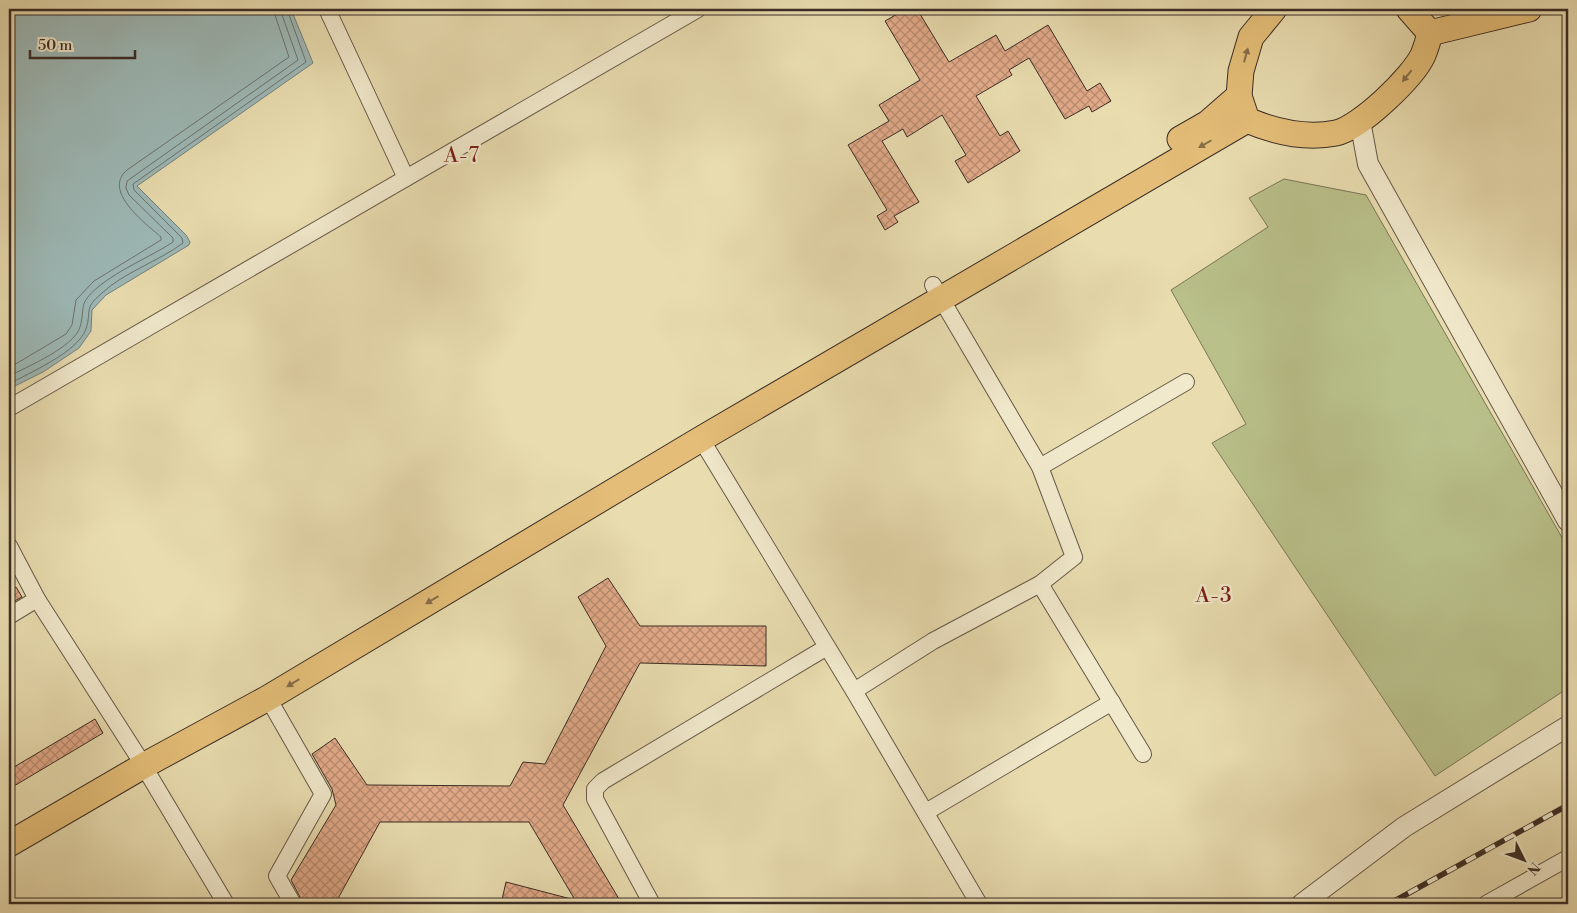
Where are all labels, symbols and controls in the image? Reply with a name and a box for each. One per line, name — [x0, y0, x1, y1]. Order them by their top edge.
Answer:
scale bar — [30, 28, 135, 60]
text: 50 m — [38, 36, 72, 55]
one-way arrow — [1242, 48, 1250, 63]
one-way arrow — [1402, 69, 1413, 82]
one-way arrow — [1199, 140, 1212, 149]
district label: A-7 — [443, 143, 480, 169]
district label: A-3 — [1194, 583, 1233, 609]
one-way arrow — [426, 596, 439, 605]
one-way arrow — [286, 679, 299, 688]
north arrow — [1500, 836, 1550, 886]
text: N — [1523, 858, 1543, 878]

